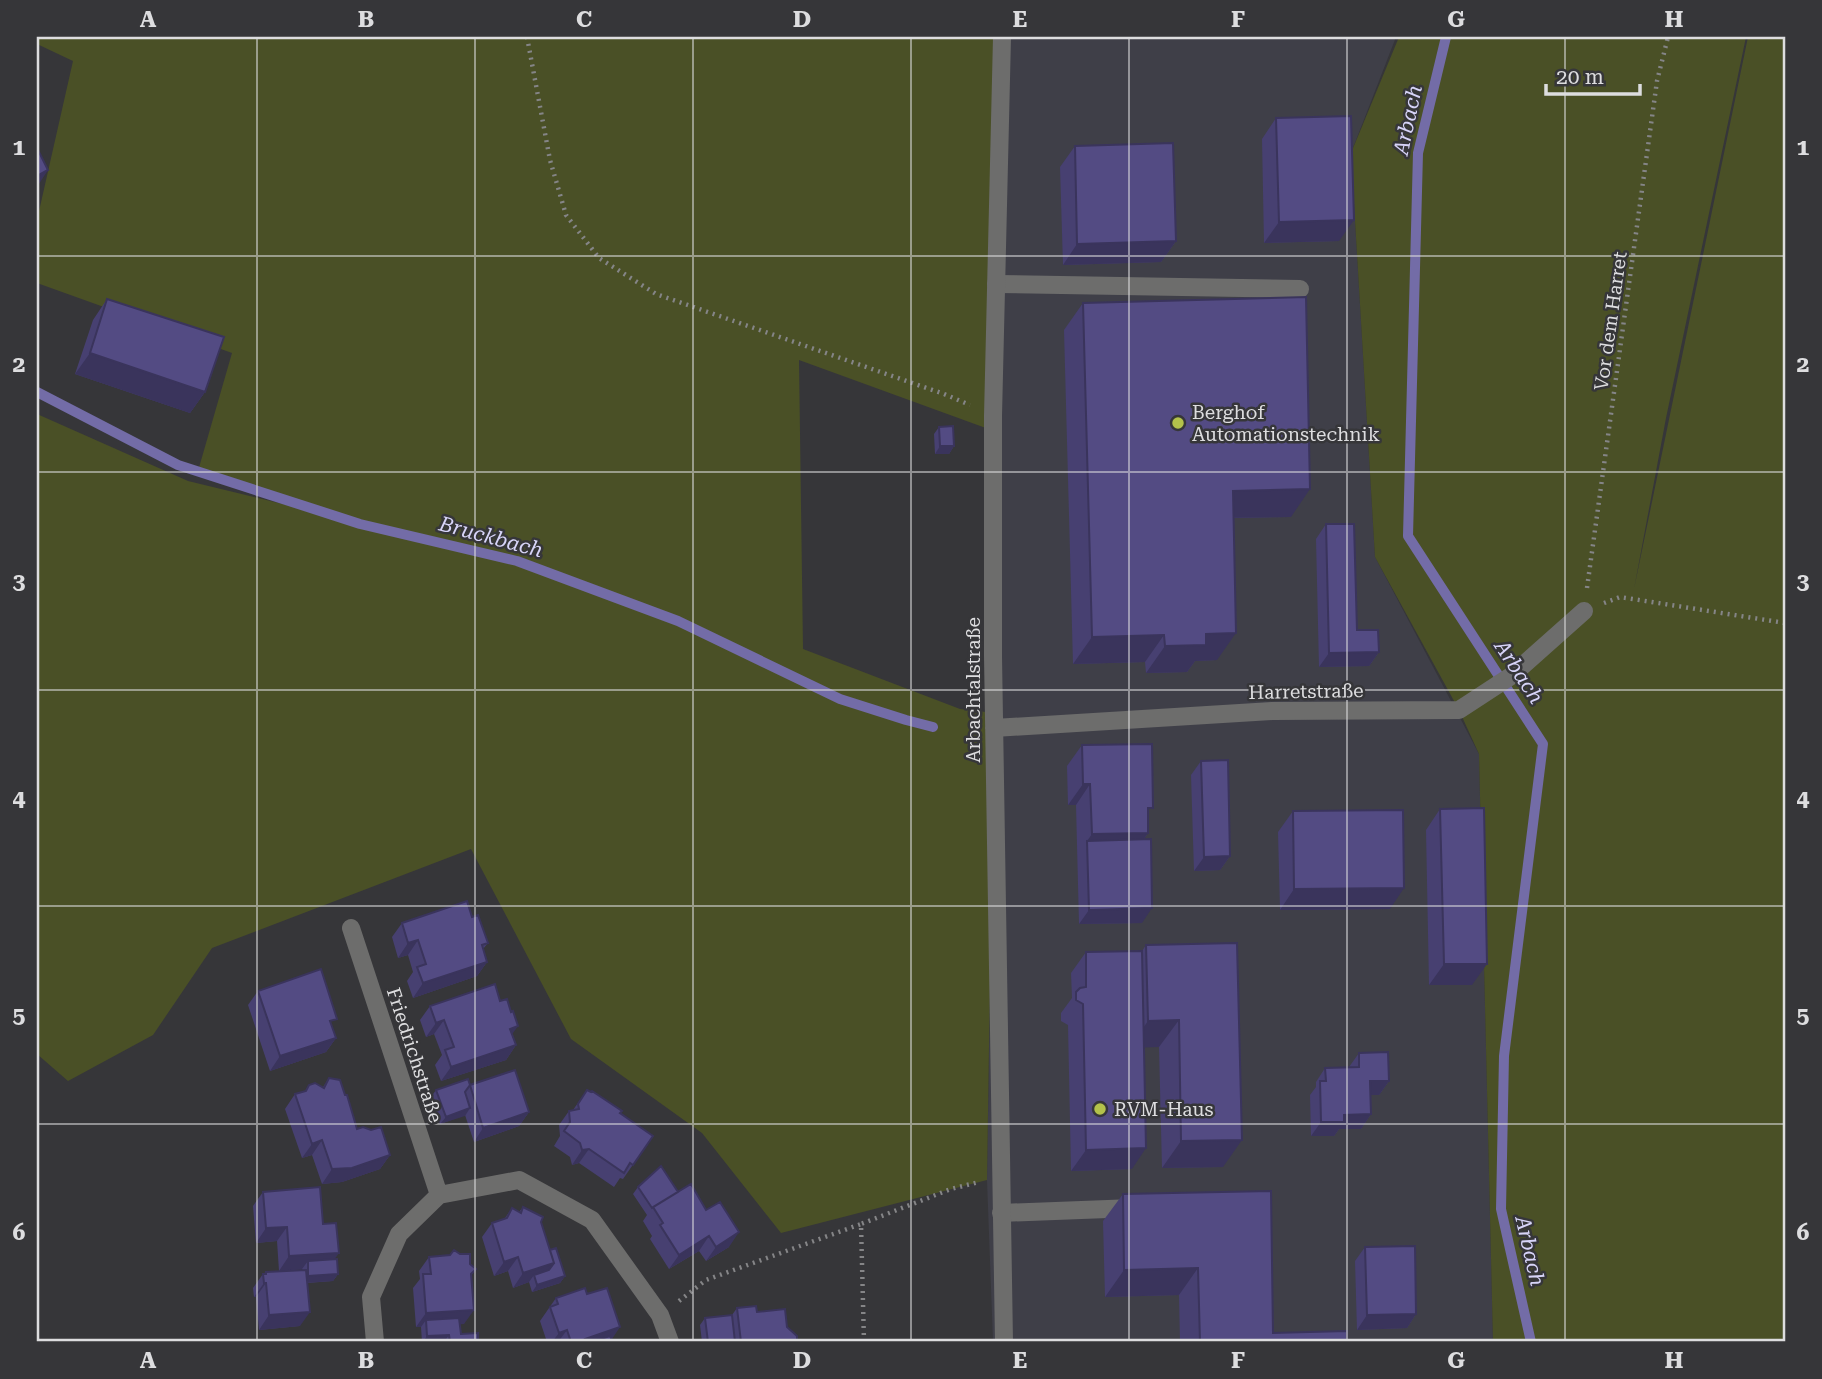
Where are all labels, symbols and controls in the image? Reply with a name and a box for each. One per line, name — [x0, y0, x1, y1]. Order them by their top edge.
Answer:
text: A — [140, 6, 157, 33]
text: B — [358, 6, 374, 33]
text: C — [576, 6, 592, 33]
text: D — [793, 6, 811, 33]
text: E — [1013, 6, 1027, 33]
text: F — [1231, 6, 1245, 33]
text: G — [1447, 6, 1465, 33]
text: H — [1665, 6, 1684, 33]
scale bar — [1546, 52, 1640, 96]
text: 20 m — [1556, 65, 1604, 89]
water label: Arbach — [1388, 83, 1427, 159]
text: 1 — [13, 134, 26, 161]
text: 1 — [1797, 134, 1810, 161]
street label: Vor dem Harret — [1589, 250, 1632, 392]
text: 2 — [13, 351, 25, 378]
text: 2 — [1797, 351, 1809, 378]
place label: Berghof Automationstechnik — [1192, 401, 1380, 446]
marker: Berghof Automationstechnik — [1170, 415, 1186, 431]
water label: Bruckbach — [436, 511, 546, 562]
text: 3 — [13, 568, 26, 595]
text: 3 — [1797, 568, 1810, 595]
street label: Arbachtalstraße — [962, 617, 985, 763]
water label: Arbach — [1489, 634, 1548, 708]
street label: Harretstraße — [1248, 679, 1364, 704]
text: 4 — [13, 785, 26, 812]
text: 4 — [1797, 785, 1810, 812]
street label: Friedrichstraße — [382, 985, 447, 1126]
text: 5 — [13, 1002, 26, 1029]
text: 5 — [1797, 1002, 1810, 1029]
place label: RVM-Haus — [1114, 1098, 1213, 1121]
marker: RVM-Haus — [1092, 1101, 1108, 1117]
water label: Arbach — [1510, 1212, 1550, 1288]
text: 6 — [13, 1219, 26, 1246]
text: 6 — [1797, 1219, 1810, 1246]
text: A — [140, 1347, 157, 1374]
text: B — [358, 1347, 374, 1374]
text: C — [576, 1347, 592, 1374]
text: D — [793, 1347, 811, 1374]
text: E — [1013, 1347, 1027, 1374]
text: F — [1231, 1347, 1245, 1374]
text: G — [1447, 1347, 1465, 1374]
text: H — [1665, 1347, 1684, 1374]

